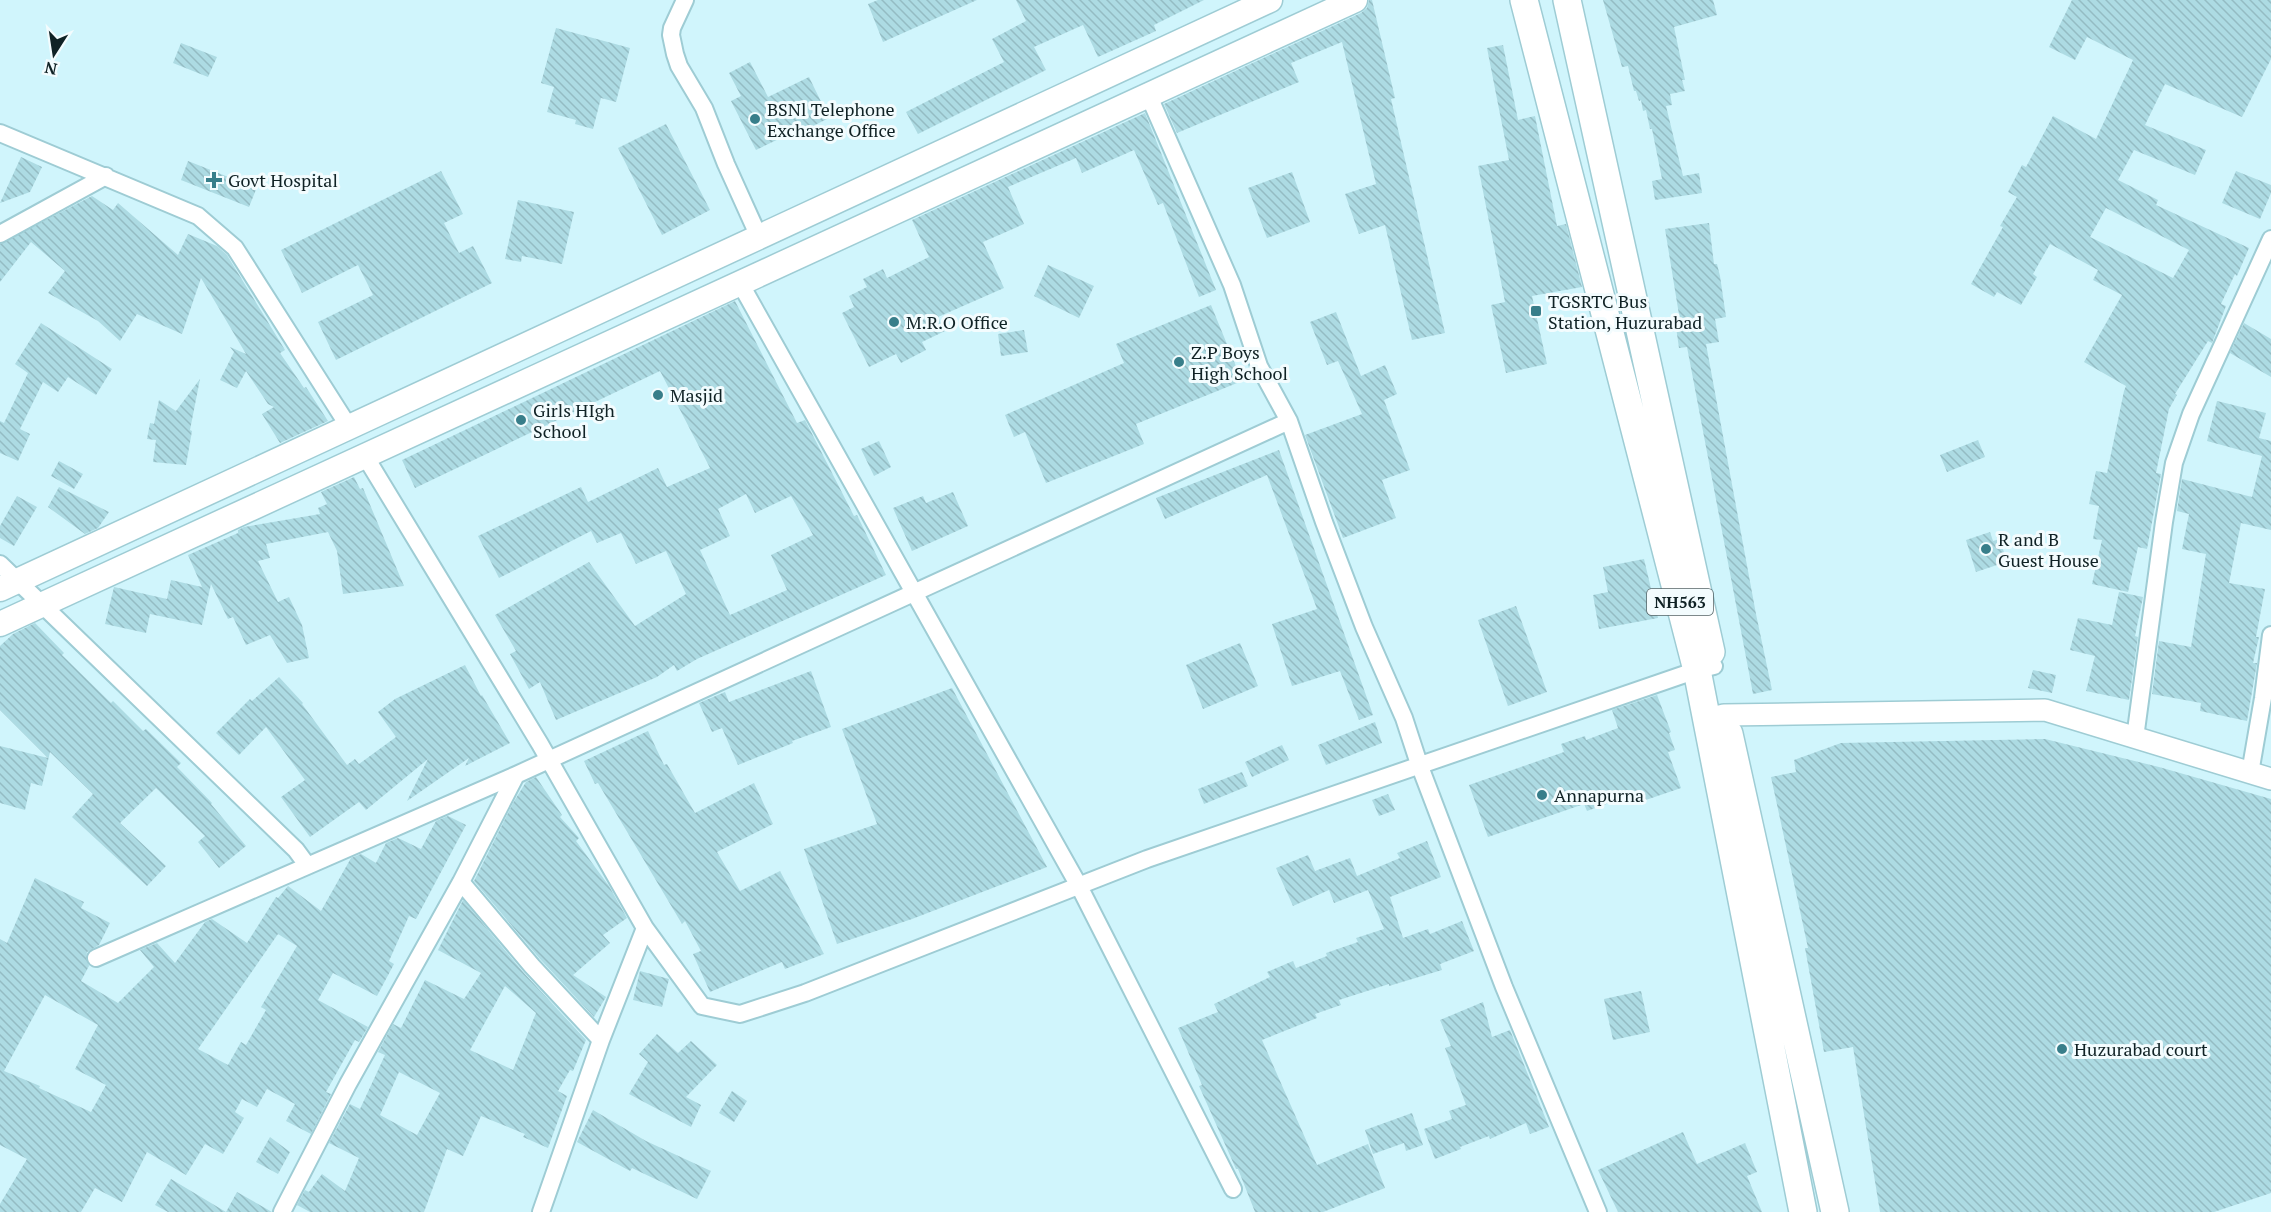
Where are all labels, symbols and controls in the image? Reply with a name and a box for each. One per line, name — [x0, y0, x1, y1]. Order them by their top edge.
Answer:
north arrow — [24, 24, 84, 84]
text: N — [43, 57, 59, 81]
place label: BSNl Telephone Exchange Office — [767, 97, 896, 142]
marker: BSNl Telephone Exchange Office — [748, 112, 762, 126]
place label: Govt Hospital — [228, 168, 338, 192]
marker: Govt Hospital — [205, 171, 223, 189]
place label: TGSRTC Bus Station, Huzurabad — [1548, 289, 1702, 334]
marker: TGSRTC Bus Station, Huzurabad — [1529, 304, 1543, 318]
place label: M.R.O Office — [906, 310, 1008, 334]
marker: M.R.O Office — [887, 315, 901, 329]
place label: Z.P Boys High School — [1191, 340, 1288, 385]
marker: Z.P Boys High School — [1172, 355, 1186, 369]
place label: Masjid — [670, 383, 723, 407]
marker: Masjid — [651, 388, 665, 402]
place label: Girls HIgh School — [533, 398, 615, 443]
marker: Girls HIgh School — [514, 413, 528, 427]
place label: R and B Guest House — [1998, 527, 2099, 572]
marker: R and B Guest House — [1979, 542, 1993, 556]
road number: NH563 — [1647, 589, 1713, 615]
place label: Annapurna — [1554, 783, 1644, 807]
marker: Annapurna — [1535, 788, 1549, 802]
place label: Huzurabad court — [2074, 1037, 2208, 1061]
marker: Huzurabad court — [2055, 1042, 2069, 1056]

